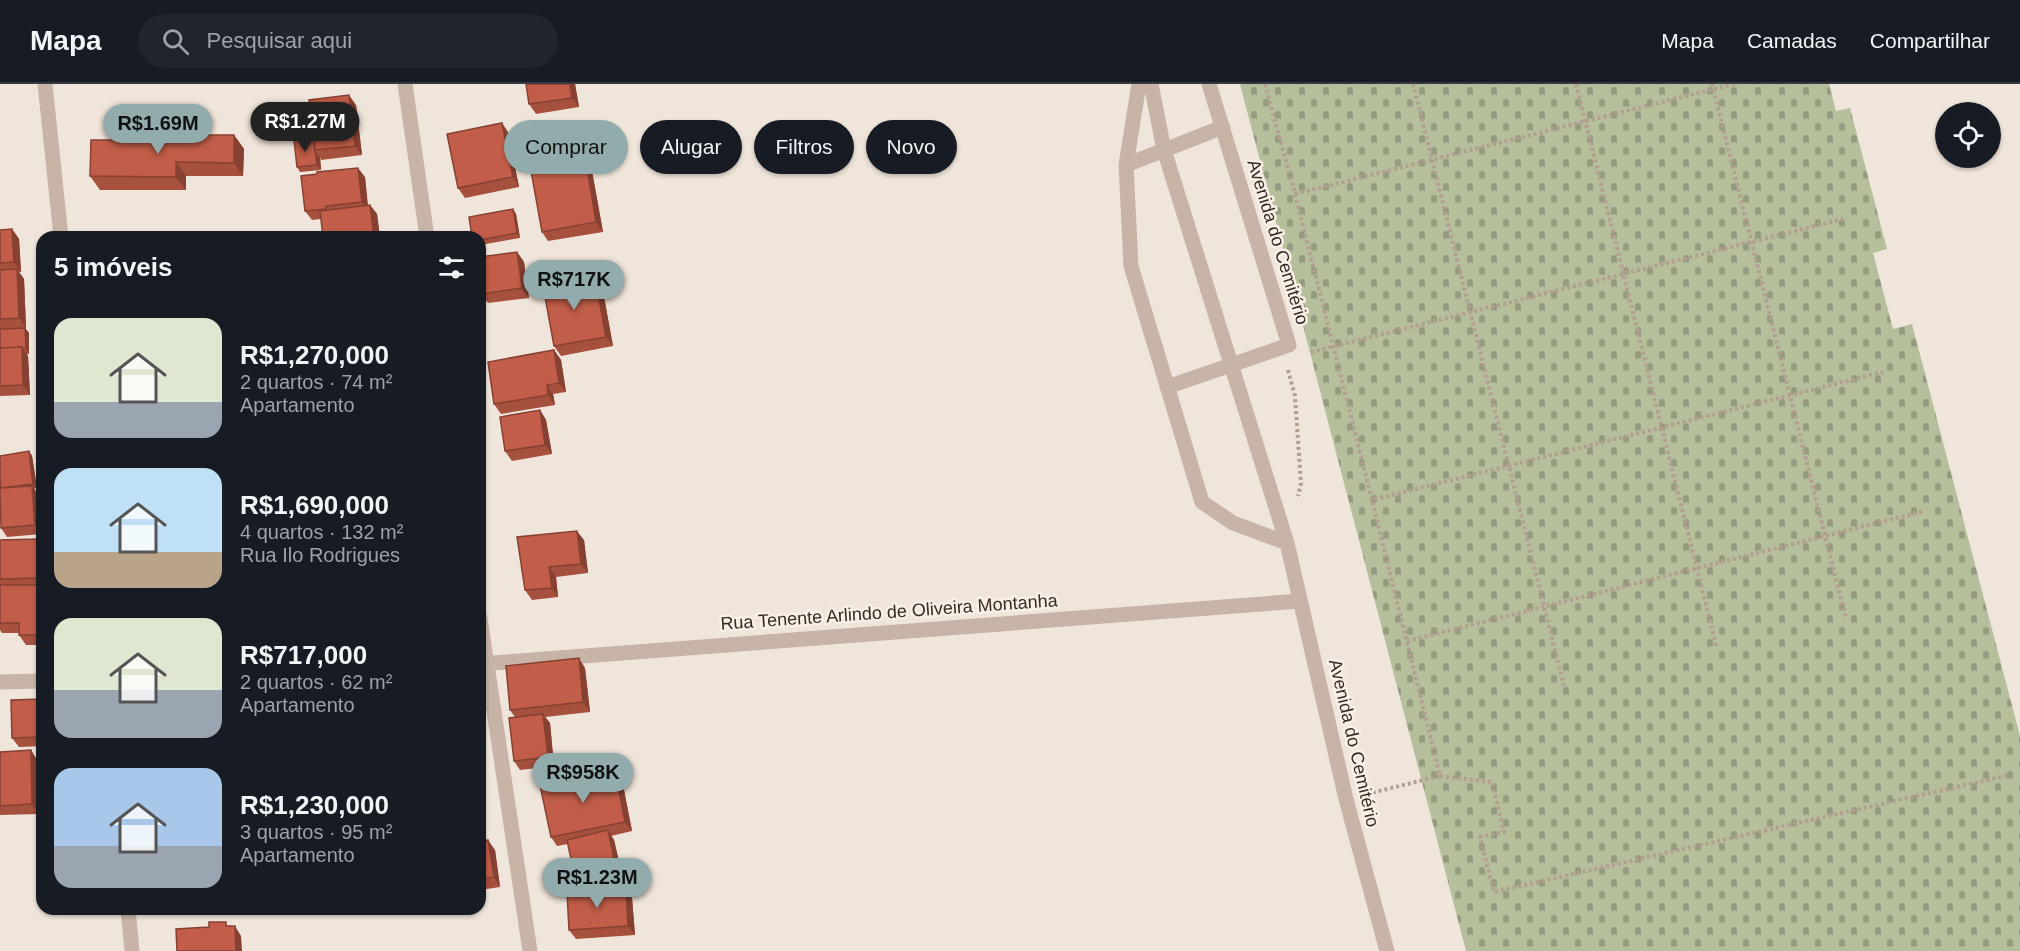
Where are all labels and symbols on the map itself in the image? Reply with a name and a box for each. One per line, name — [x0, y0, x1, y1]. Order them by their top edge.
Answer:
pin: R$1.27M — [250, 102, 360, 153]
pin: R$1.69M — [103, 104, 213, 155]
street label: Avenida do Cemitério — [1243, 157, 1313, 327]
pin: R$717K — [525, 260, 623, 311]
street label: Rua Tenente Arlindo de Oliveira Montanha — [720, 590, 1059, 634]
street label: Avenida do Cemitério — [1325, 657, 1383, 829]
pin: R$958K — [534, 753, 632, 804]
pin: R$1.23M — [542, 858, 652, 909]

